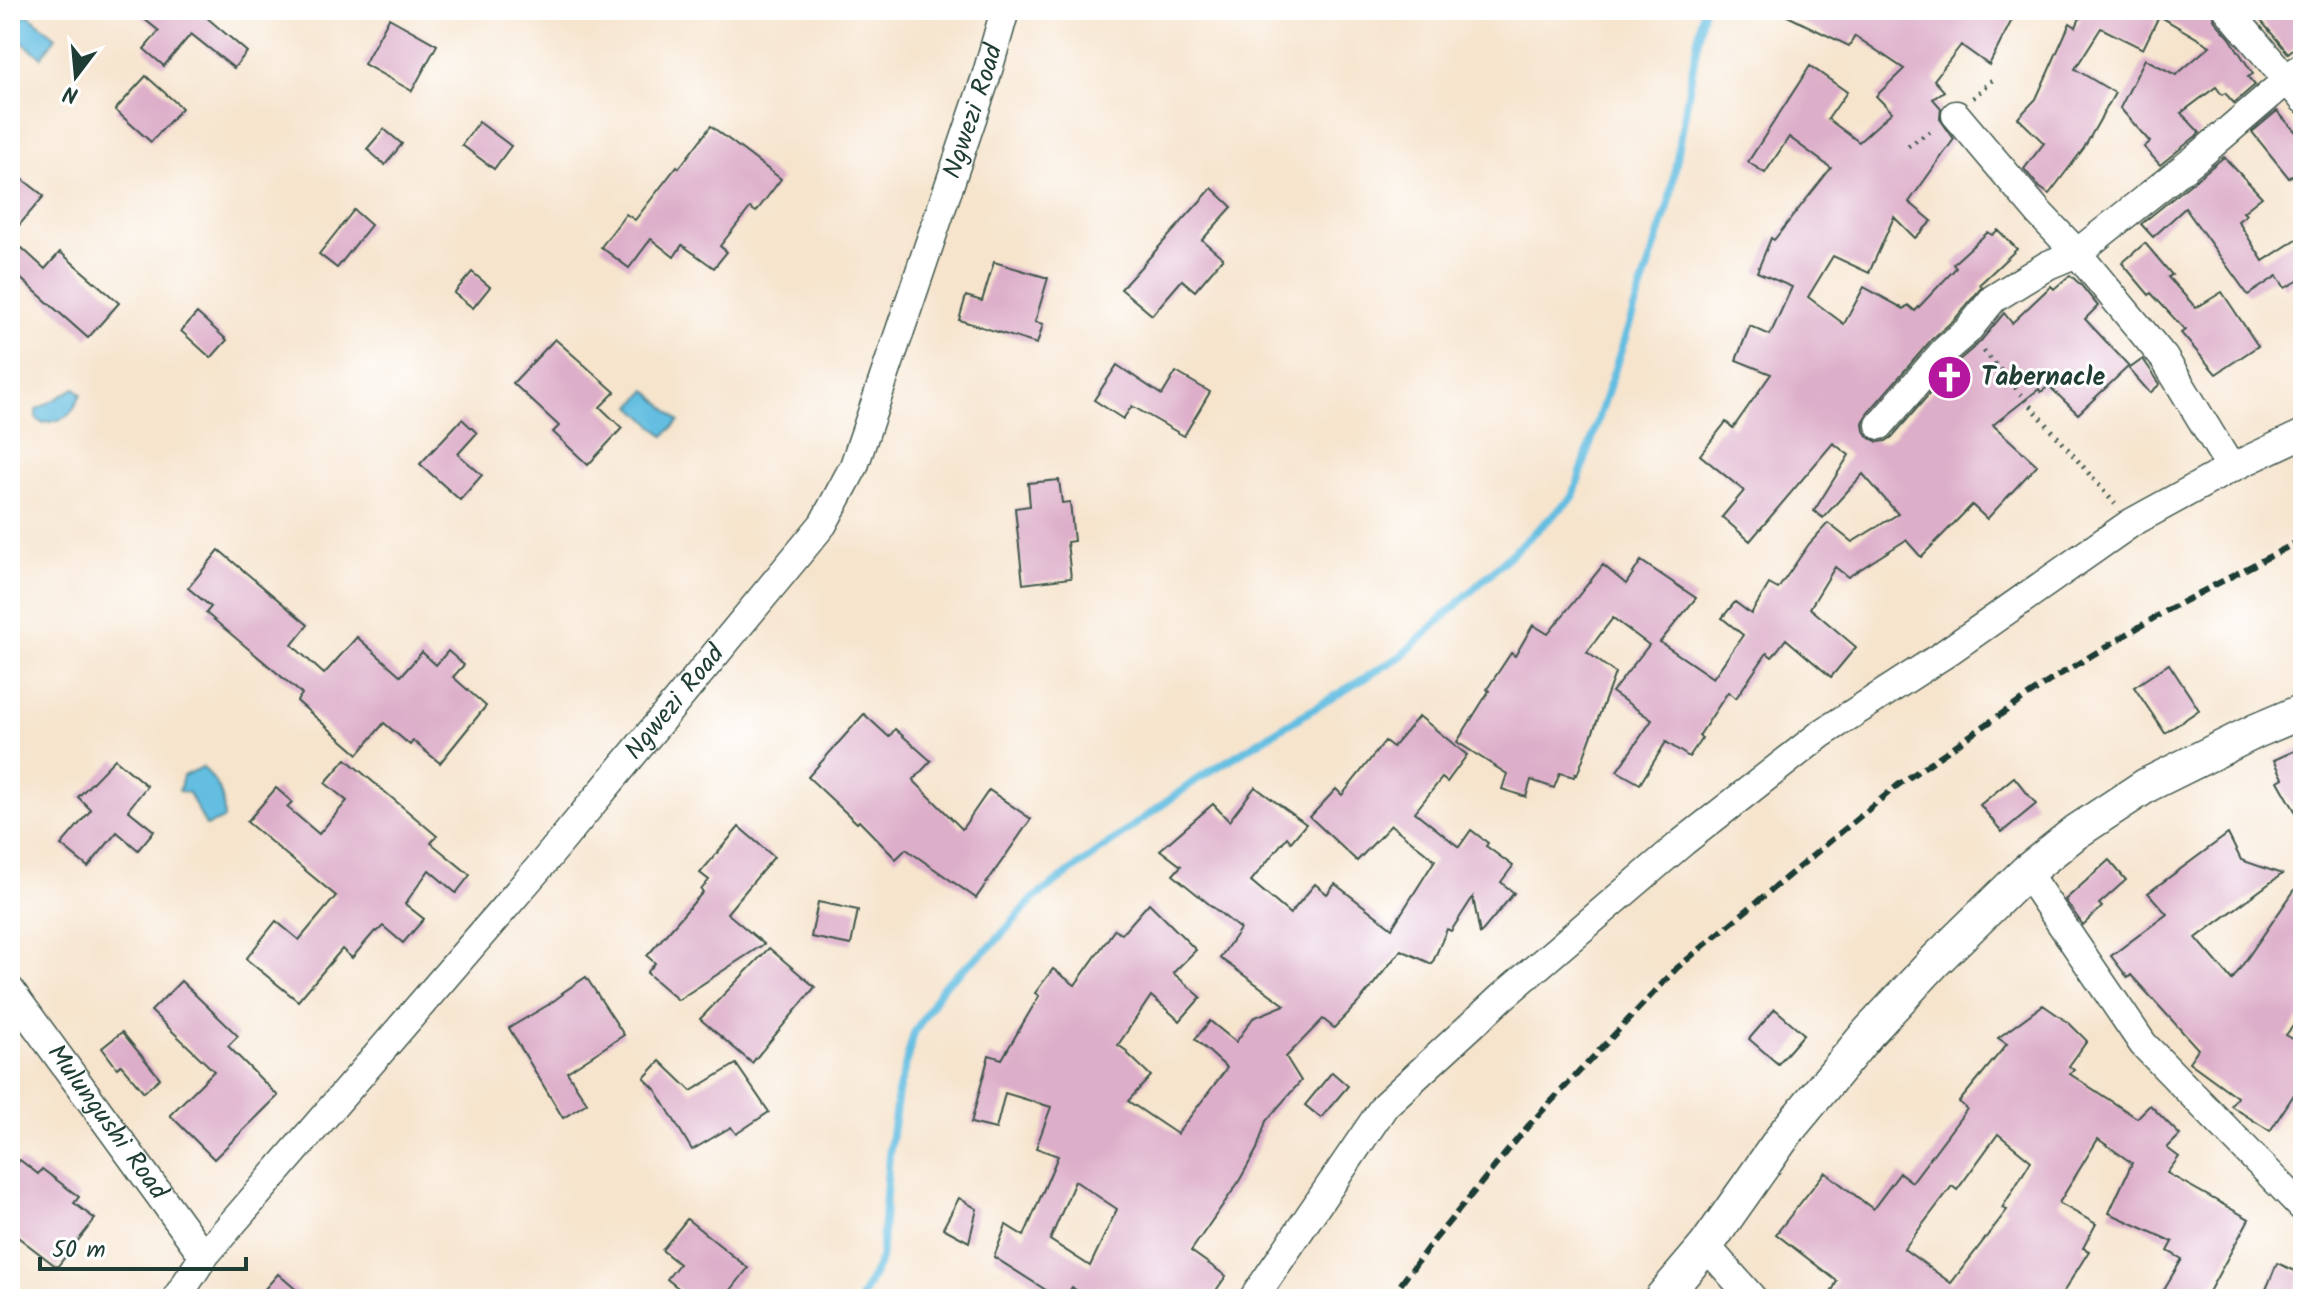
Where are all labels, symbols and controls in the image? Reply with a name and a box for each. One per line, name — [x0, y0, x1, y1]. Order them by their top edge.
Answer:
north arrow — [36, 36, 116, 116]
street label: Ngwezi Road — [932, 38, 1016, 184]
text: N — [60, 74, 83, 112]
church icon: Tabernacle — [1926, 354, 1974, 402]
place label: Tabernacle — [1981, 357, 2106, 399]
street label: Ngwezi Road — [615, 635, 736, 770]
street label: Mulungushi Road — [35, 1036, 179, 1210]
scale bar — [40, 1221, 246, 1271]
text: 50 m — [52, 1231, 106, 1270]

